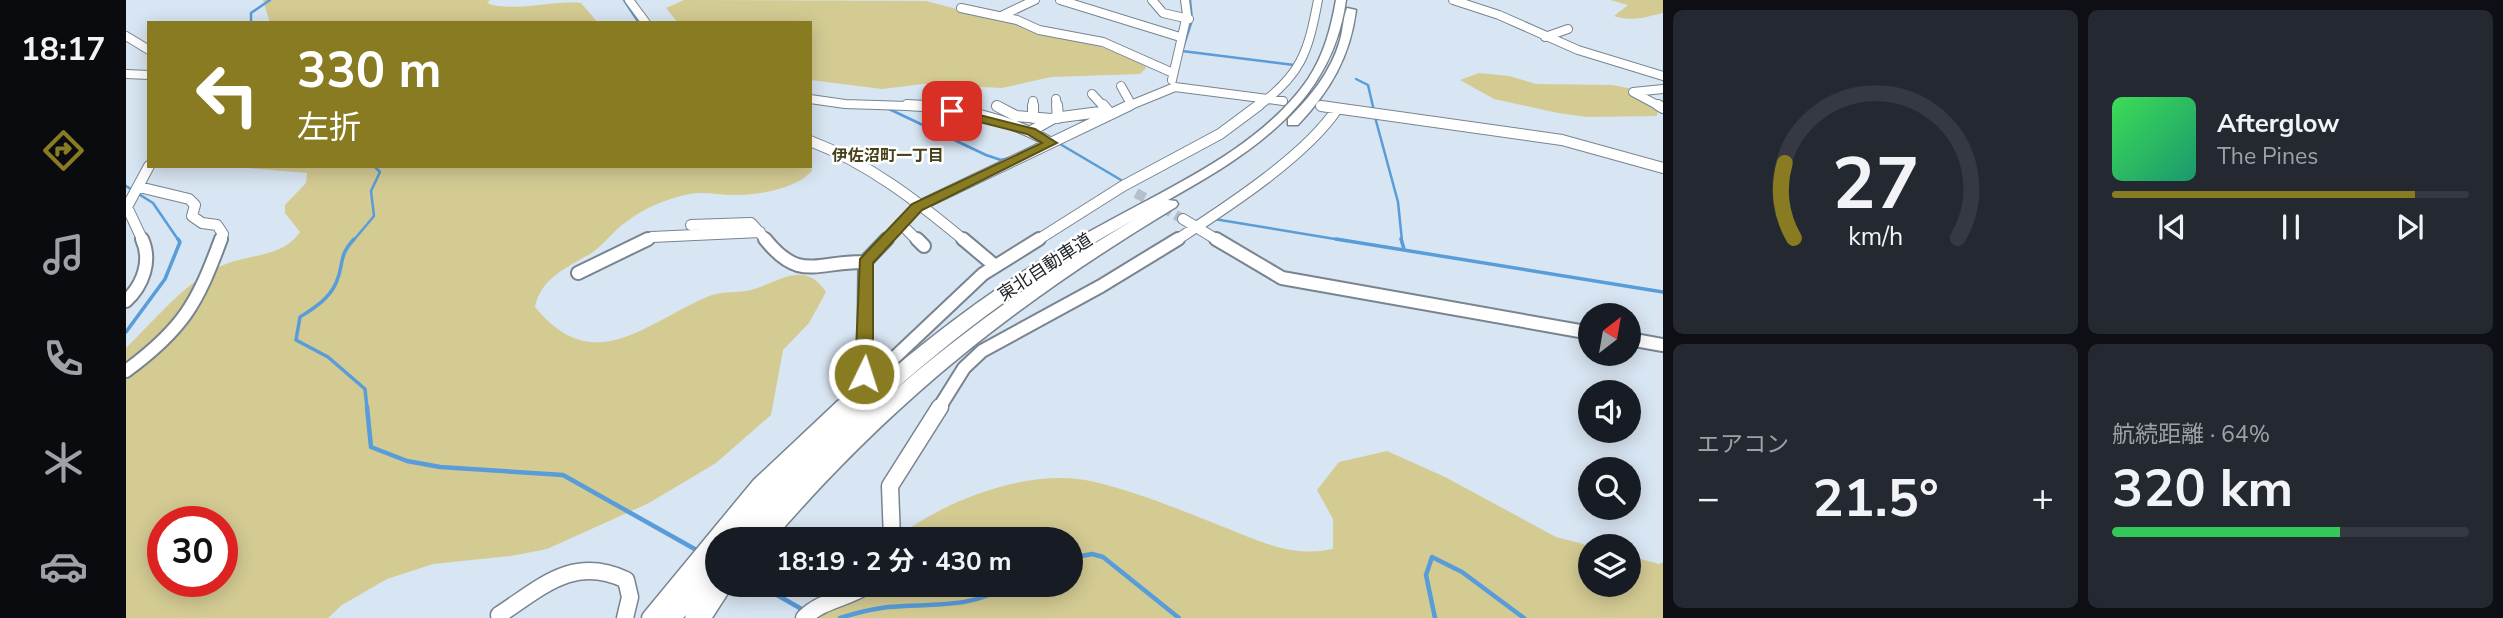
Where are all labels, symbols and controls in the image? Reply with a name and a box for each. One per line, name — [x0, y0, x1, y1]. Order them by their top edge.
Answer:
text: 18:17 — [21, 28, 105, 71]
text: 330 m — [297, 37, 441, 104]
icon: left — [182, 49, 273, 140]
pin — [922, 81, 982, 141]
icon: arrive — [933, 92, 971, 130]
text: 左折 — [297, 106, 361, 149]
text: Afterglow — [2217, 106, 2340, 141]
icon: directions — [39, 126, 88, 175]
text: 27 — [1832, 134, 1919, 234]
text: The Pines — [2217, 141, 2318, 172]
district label: 伊佐沼町一丁目 — [831, 145, 944, 167]
icon: previous — [2153, 208, 2191, 246]
icon: pause — [2272, 208, 2310, 246]
icon: next — [2391, 208, 2429, 246]
text: km/h — [1848, 220, 1903, 254]
street label: 東北自動車道 — [993, 228, 1097, 306]
icon: music — [39, 230, 88, 279]
north arrow — [1578, 303, 1642, 366]
map controls — [1578, 303, 1641, 597]
icon: phone — [39, 334, 88, 383]
position arrow — [827, 337, 901, 411]
button: sound — [1578, 380, 1641, 443]
text: 航続距離 · 64% — [2112, 419, 2270, 450]
text: エアコン — [1697, 429, 1789, 460]
icon: climate — [39, 438, 88, 487]
text: 320 km — [2112, 453, 2293, 524]
button: search — [1578, 457, 1641, 520]
text: 21.5° — [1812, 463, 1939, 534]
text: − — [1697, 473, 1720, 524]
text: + — [2031, 473, 2054, 524]
speed limit sign: 30 — [147, 506, 238, 597]
button: layers — [1578, 534, 1641, 597]
icon: car — [39, 542, 88, 591]
text: 18:19 · 2 分 · 430 m — [776, 544, 1012, 579]

